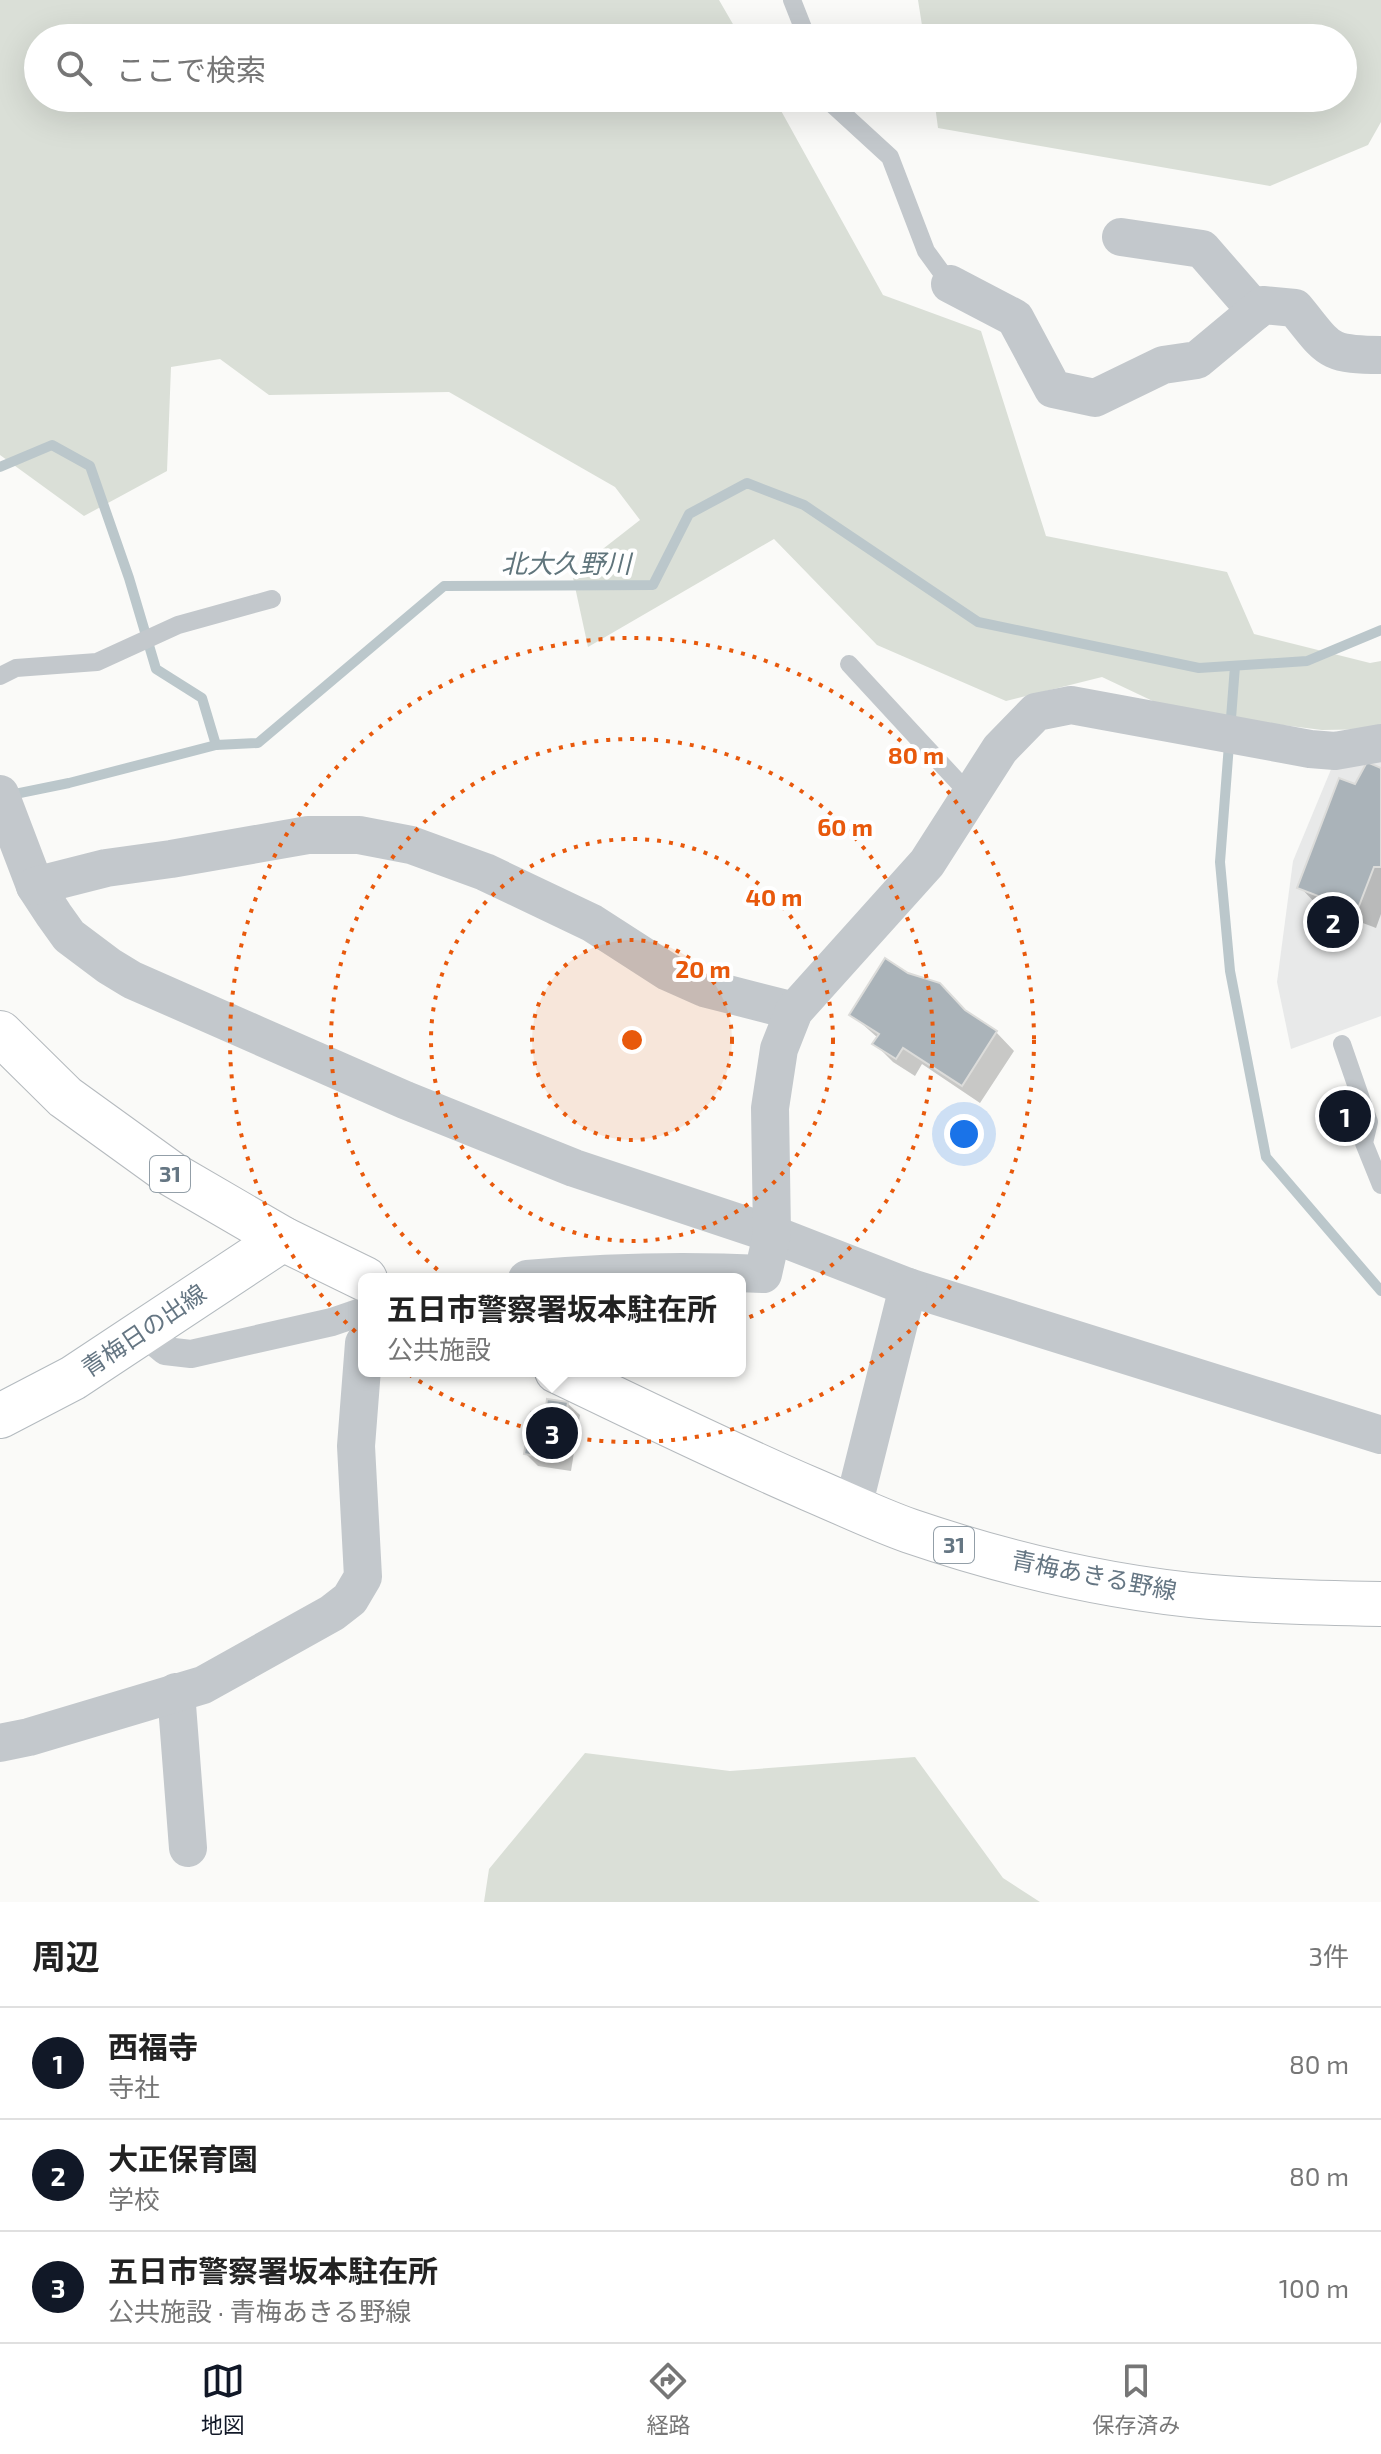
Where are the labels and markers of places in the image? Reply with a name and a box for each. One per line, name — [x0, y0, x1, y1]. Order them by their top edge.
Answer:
pin: 2 — [1307, 892, 1359, 952]
centre of rings — [618, 1026, 646, 1054]
pin: 1 — [1319, 1086, 1371, 1146]
pin: 3 — [526, 1403, 578, 1463]

